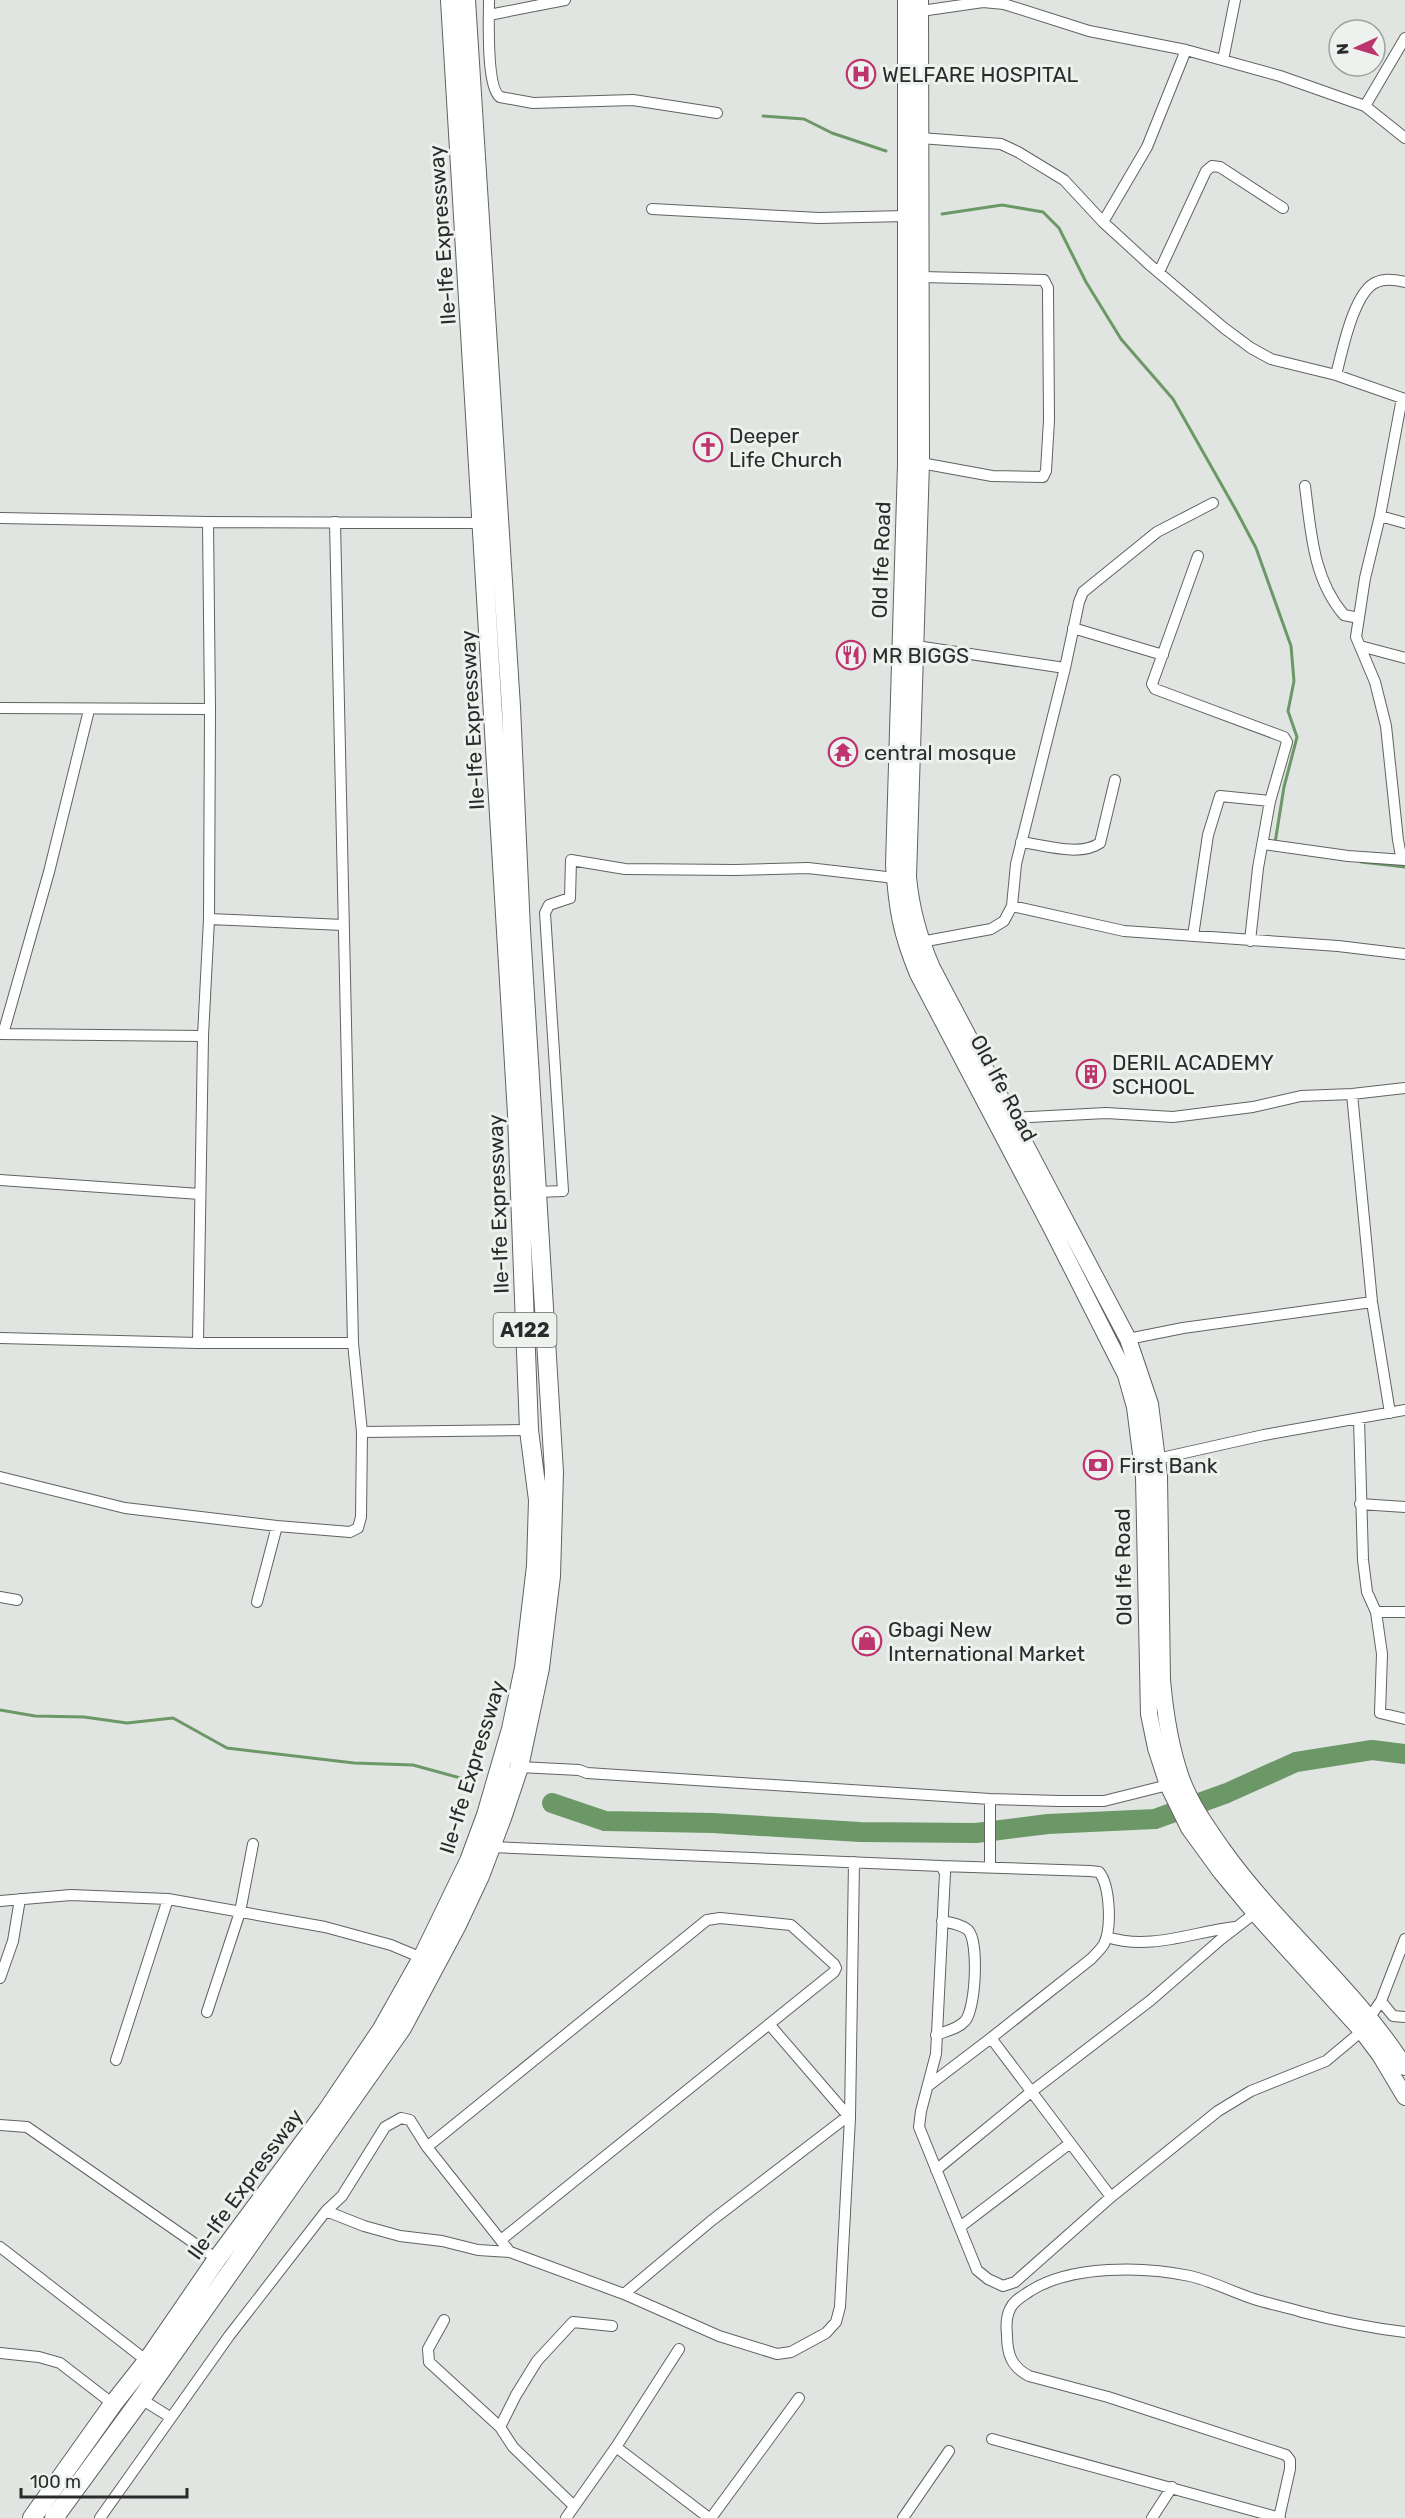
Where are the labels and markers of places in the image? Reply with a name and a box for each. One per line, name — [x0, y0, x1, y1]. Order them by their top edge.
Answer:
hospital icon: WELFARE HOSPITAL — [845, 58, 877, 90]
place label: WELFARE HOSPITAL — [882, 62, 1079, 87]
place label: Deeper Life Church — [729, 423, 842, 472]
church icon: Deeper Life Church — [692, 431, 724, 463]
restaurant icon: MR BIGGS — [835, 639, 867, 671]
place label: MR BIGGS — [872, 643, 969, 668]
temple icon: central mosque — [827, 736, 859, 768]
place label: central mosque — [864, 740, 1016, 765]
place label: DERIL ACADEMY SCHOOL — [1112, 1050, 1274, 1099]
building icon: DERIL ACADEMY SCHOOL — [1075, 1058, 1107, 1090]
bank icon: First Bank — [1082, 1449, 1114, 1481]
place label: First Bank — [1119, 1453, 1218, 1478]
place label: Gbagi New International Market — [888, 1617, 1085, 1666]
shop icon: Gbagi New International Market — [851, 1625, 883, 1657]

